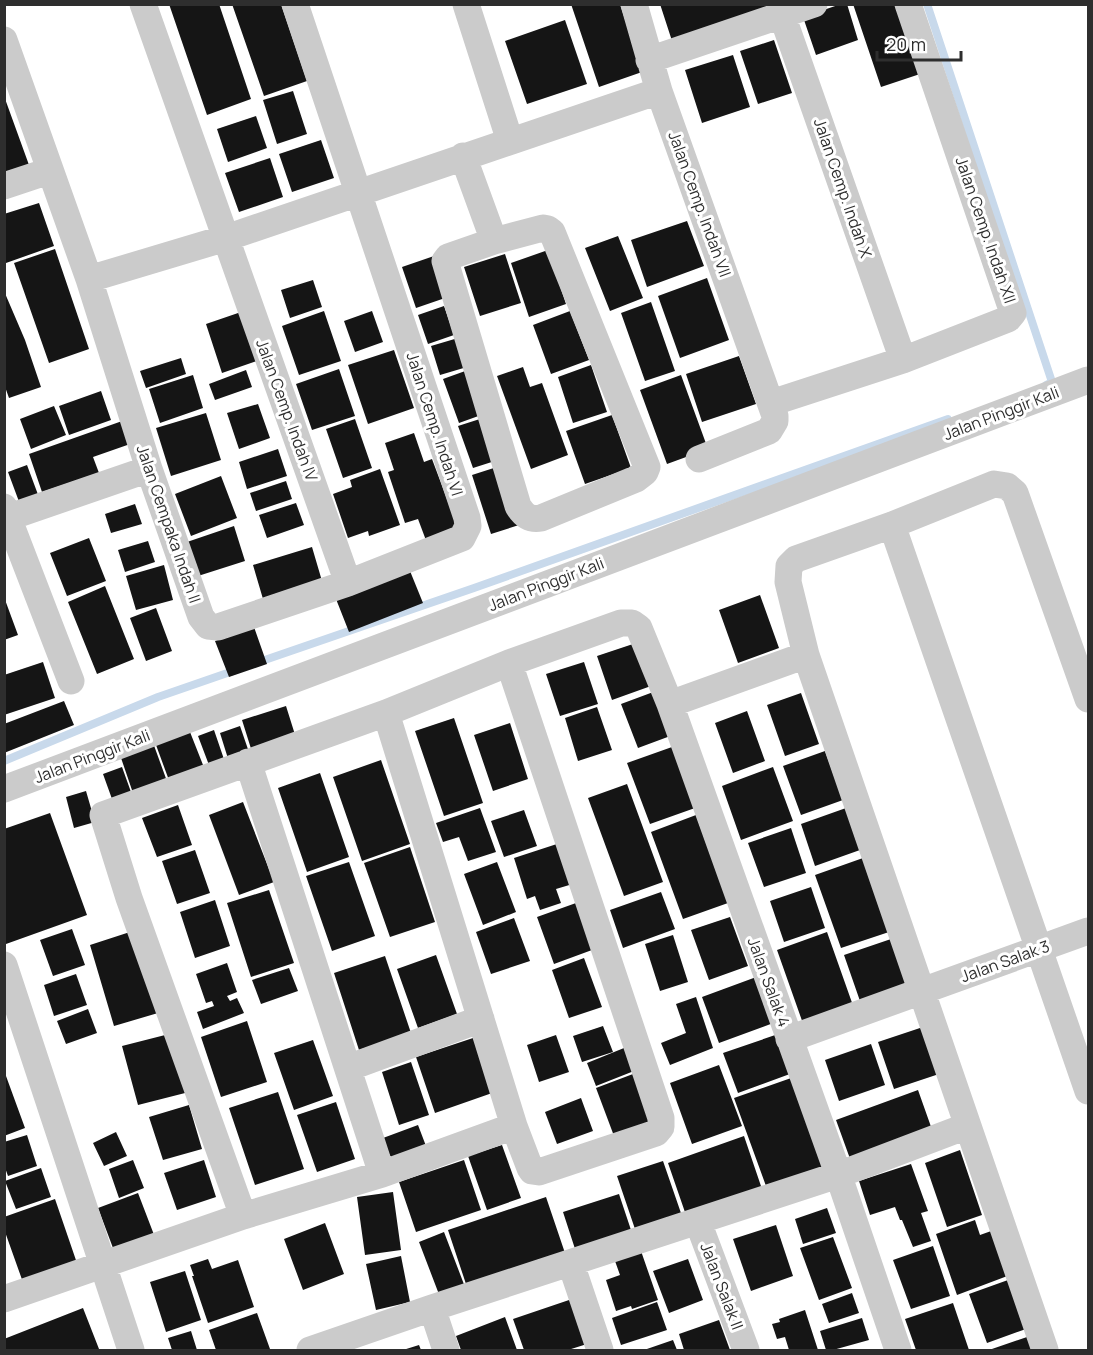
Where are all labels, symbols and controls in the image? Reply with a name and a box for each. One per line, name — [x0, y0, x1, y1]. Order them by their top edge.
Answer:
scale bar — [877, 24, 961, 62]
text: 20 m — [886, 32, 926, 56]
street label: Jalan Cemp. Indah X — [809, 115, 877, 261]
street label: Jalan Cemp. Indah VII — [663, 128, 737, 280]
street label: Jalan Cemp. Indah XII — [951, 154, 1021, 306]
street label: Jalan Cemp. Indah IV — [251, 336, 323, 484]
street label: Jalan Cemp. Indah VI — [401, 349, 469, 499]
street label: Jalan Pinggir Kali — [940, 381, 1062, 445]
street label: Jalan Cempaka Indah II — [132, 442, 206, 606]
street label: Jalan Pinggir Kali — [485, 552, 607, 616]
street label: Jalan Pinggir Kali — [31, 724, 153, 788]
street label: Jalan Salak 4 — [743, 934, 795, 1030]
street label: Jalan Salak 3 — [958, 935, 1052, 987]
street label: Jalan Salak II — [695, 1239, 749, 1333]

